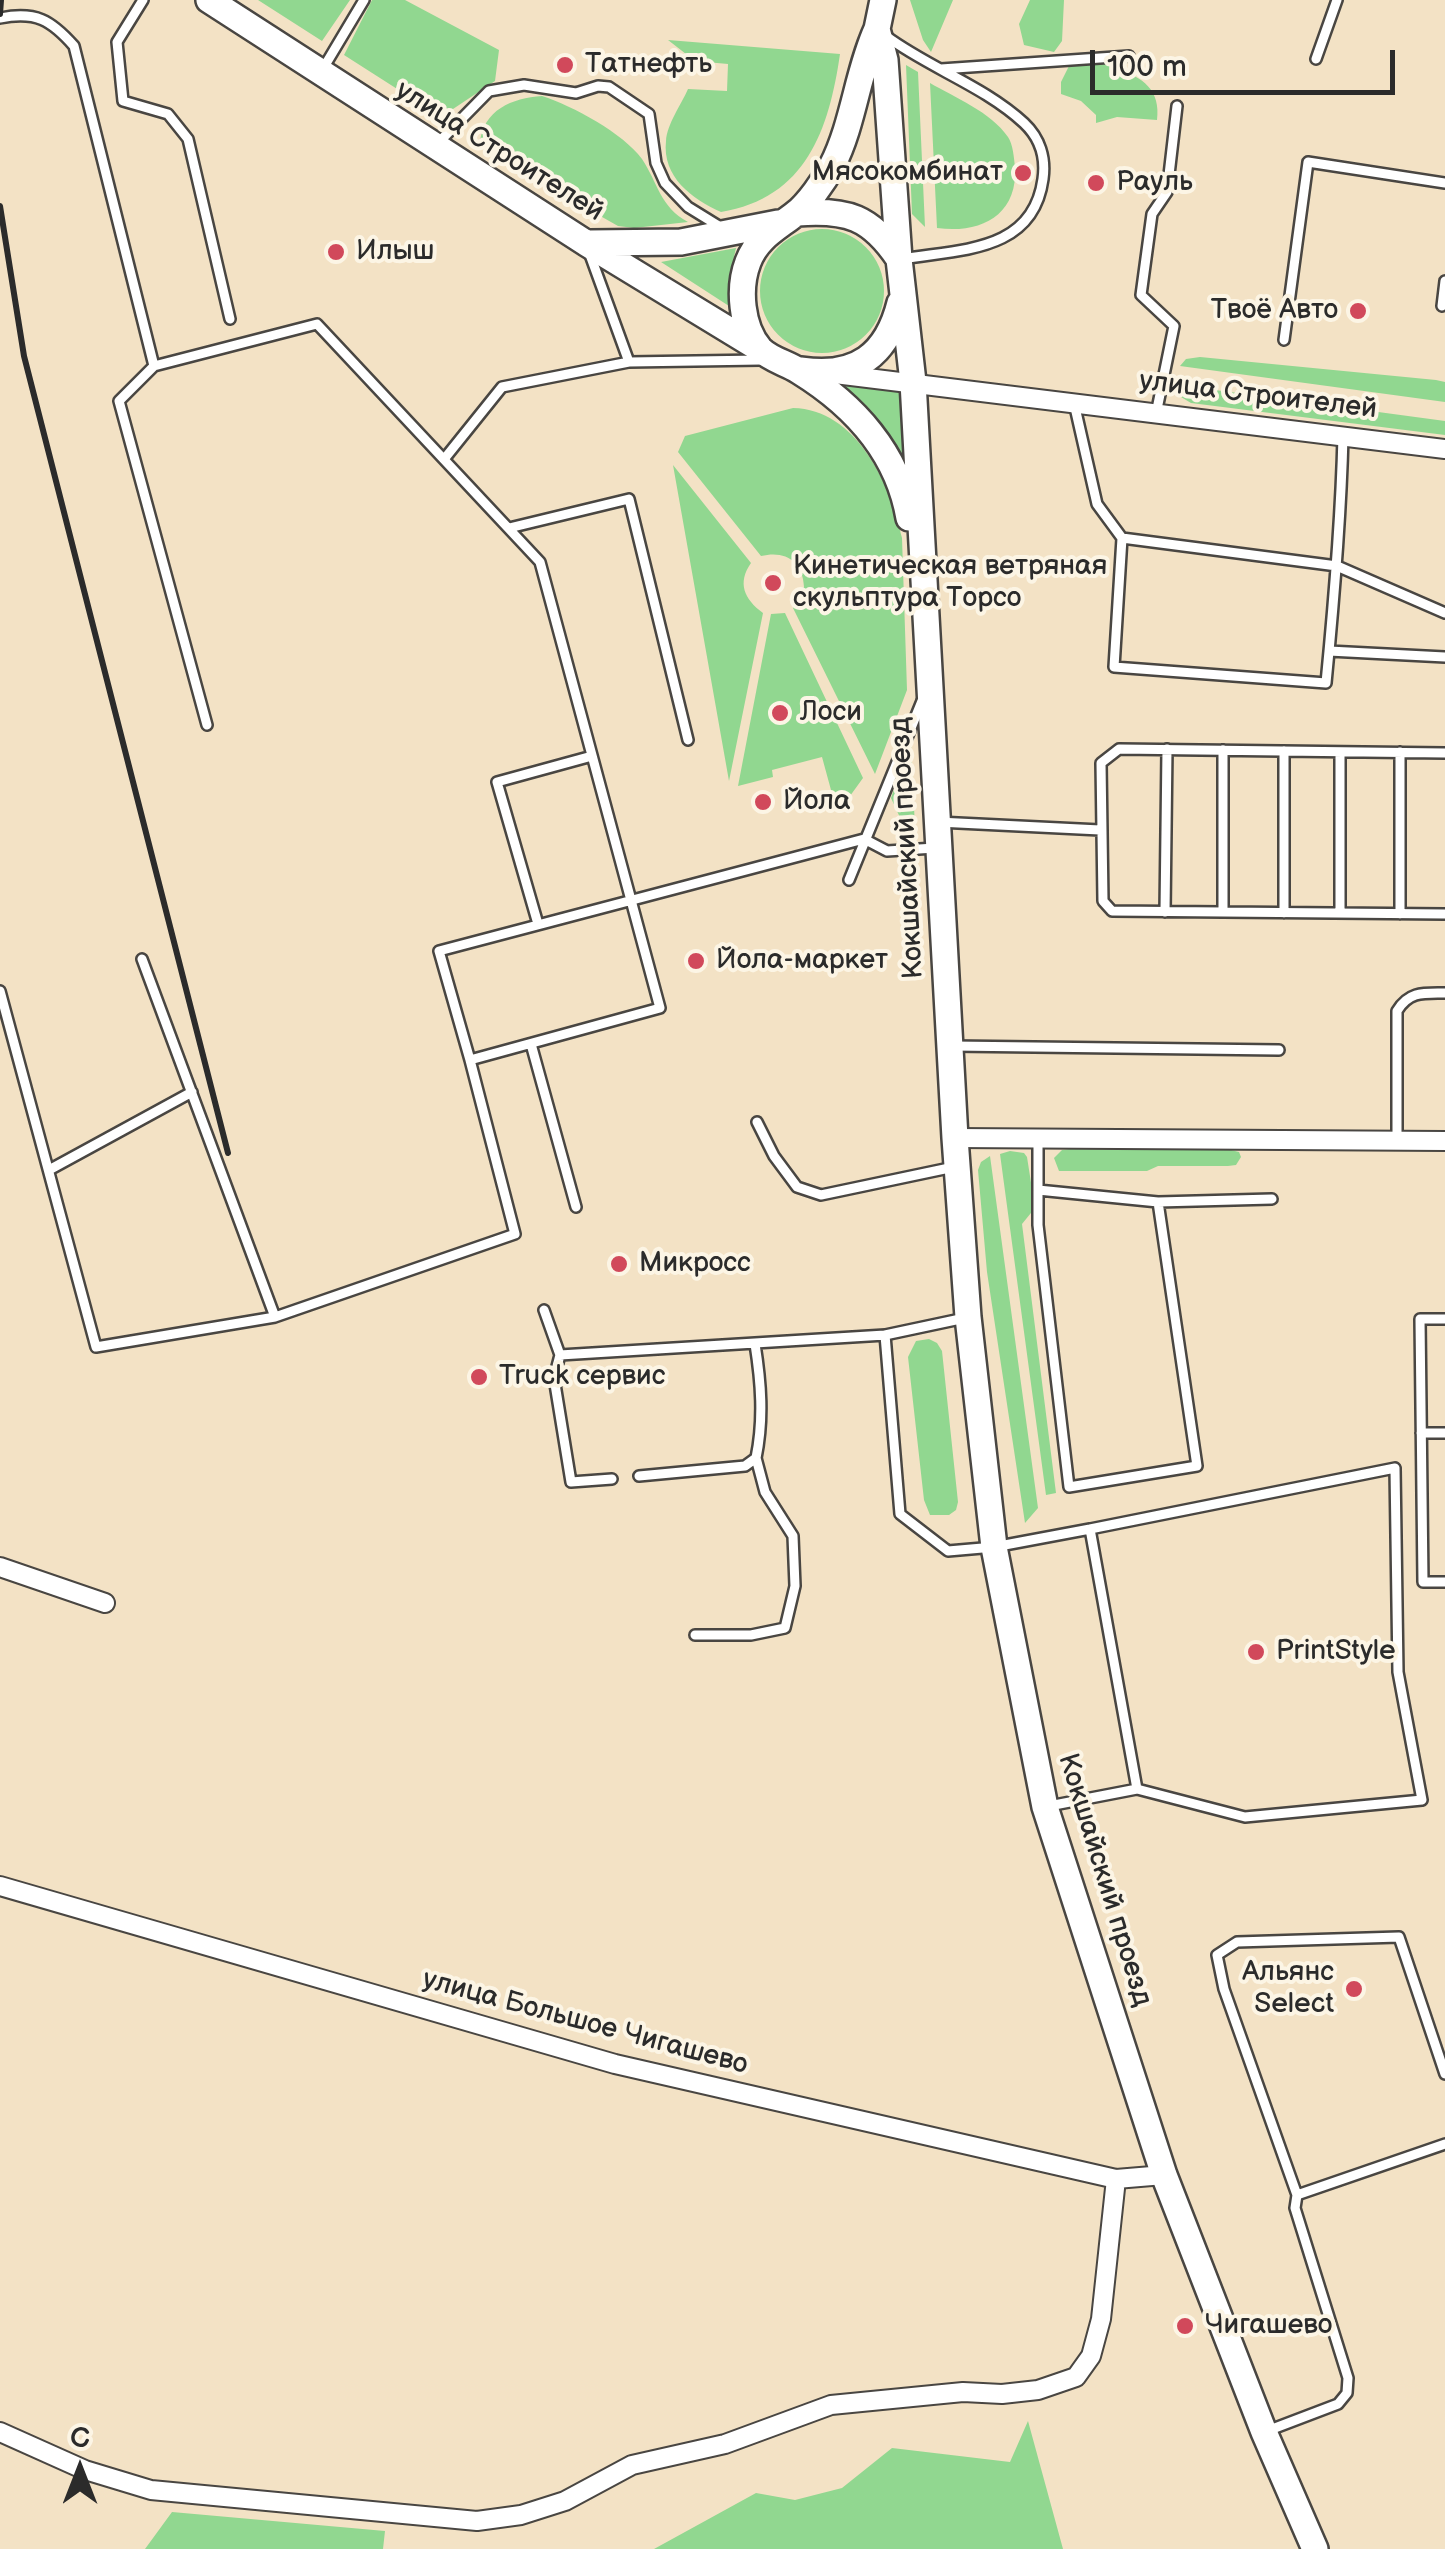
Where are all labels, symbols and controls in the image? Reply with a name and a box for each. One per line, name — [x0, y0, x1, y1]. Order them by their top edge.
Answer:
scale bar — [1095, 30, 1400, 92]
place label: Татнефть — [585, 48, 712, 82]
text: 100 m — [1107, 49, 1187, 85]
marker: Татнефть — [554, 54, 576, 76]
street label: улица Строителей — [389, 74, 609, 230]
place label: Мясокомбинат — [812, 156, 1003, 190]
marker: Мясокомбинат — [1012, 162, 1034, 184]
place label: Рауль — [1116, 166, 1193, 200]
marker: Рауль — [1085, 172, 1107, 194]
place label: Илыш — [356, 235, 434, 269]
marker: Илыш — [325, 241, 347, 263]
place label: Твоё Авто — [1211, 294, 1338, 328]
marker: Твоё Авто — [1347, 300, 1369, 322]
street label: улица Строителей — [1137, 365, 1379, 427]
place label: Кинетическая ветряная скульптура Торсо — [793, 550, 1107, 616]
marker: Кинетическая ветряная скульптура Торсо — [762, 572, 784, 594]
place label: Лоси — [800, 696, 862, 730]
marker: Лоси — [769, 702, 791, 724]
street label: Кокшайский проезд — [884, 716, 932, 980]
place label: Йола — [783, 785, 850, 819]
marker: Йола — [752, 791, 774, 813]
place label: Йола-маркет — [716, 944, 888, 978]
marker: Йола-маркет — [685, 950, 707, 972]
place label: Микросс — [639, 1247, 751, 1281]
marker: Микросс — [608, 1253, 630, 1275]
place label: Truck сервис — [499, 1360, 665, 1394]
marker: Truck сервис — [468, 1366, 490, 1388]
place label: PrintStyle — [1276, 1635, 1396, 1669]
marker: PrintStyle — [1245, 1641, 1267, 1663]
street label: Кокшайский проезд — [1050, 1750, 1158, 2010]
place label: Альянс Select — [1242, 1956, 1334, 2022]
street label: улица Большое Чигашево — [419, 1963, 751, 2083]
marker: Альянс Select — [1343, 1978, 1365, 2000]
place label: Чигашево — [1205, 2309, 1332, 2343]
marker: Чигашево — [1174, 2315, 1196, 2337]
north arrow — [30, 2419, 130, 2519]
text: С — [70, 2422, 90, 2455]

